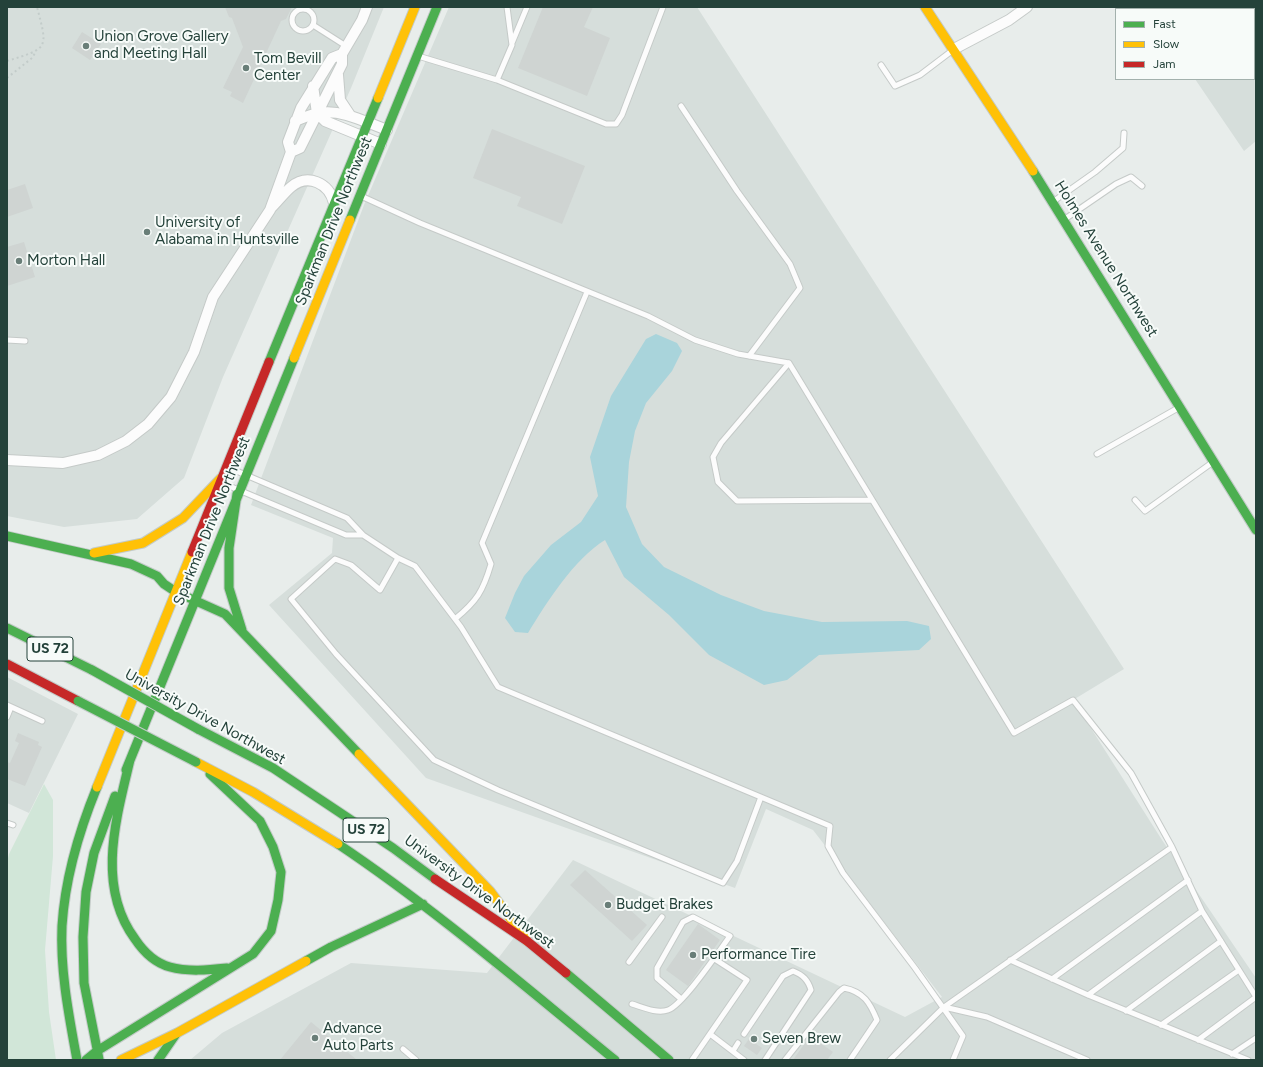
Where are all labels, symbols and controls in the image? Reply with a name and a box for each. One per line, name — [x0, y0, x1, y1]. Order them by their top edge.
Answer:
legend — [1115, 8, 1255, 80]
text: Fast — [1153, 17, 1176, 31]
place label: Union Grove Gallery and Meeting Hall — [94, 28, 229, 63]
text: Slow — [1153, 37, 1179, 51]
marker: Union Grove Gallery and Meeting Hall — [81, 41, 91, 51]
place label: Tom Bevill Center — [254, 50, 322, 85]
text: Jam — [1153, 57, 1176, 71]
marker: Tom Bevill Center — [241, 63, 251, 73]
street label: Sparkman Drive Northwest — [292, 134, 376, 308]
street label: Holmes Avenue Northwest — [1050, 177, 1162, 341]
place label: University of Alabama in Huntsville — [155, 214, 299, 249]
marker: University of Alabama in Huntsville — [142, 227, 152, 237]
place label: Morton Hall — [27, 252, 105, 270]
marker: Morton Hall — [14, 256, 24, 266]
street label: Sparkman Drive Northwest — [170, 434, 254, 608]
road number: US 72 — [27, 637, 73, 661]
street label: University Drive Northwest — [121, 665, 289, 769]
road number: US 72 — [343, 818, 389, 842]
street label: University Drive Northwest — [400, 831, 558, 953]
place label: Budget Brakes — [616, 896, 713, 914]
marker: Budget Brakes — [603, 900, 613, 910]
place label: Performance Tire — [701, 946, 816, 964]
marker: Performance Tire — [688, 950, 698, 960]
place label: Advance Auto Parts — [323, 1020, 393, 1055]
place label: Seven Brew — [762, 1030, 841, 1048]
marker: Advance Auto Parts — [310, 1033, 320, 1043]
marker: Seven Brew — [749, 1034, 759, 1044]

